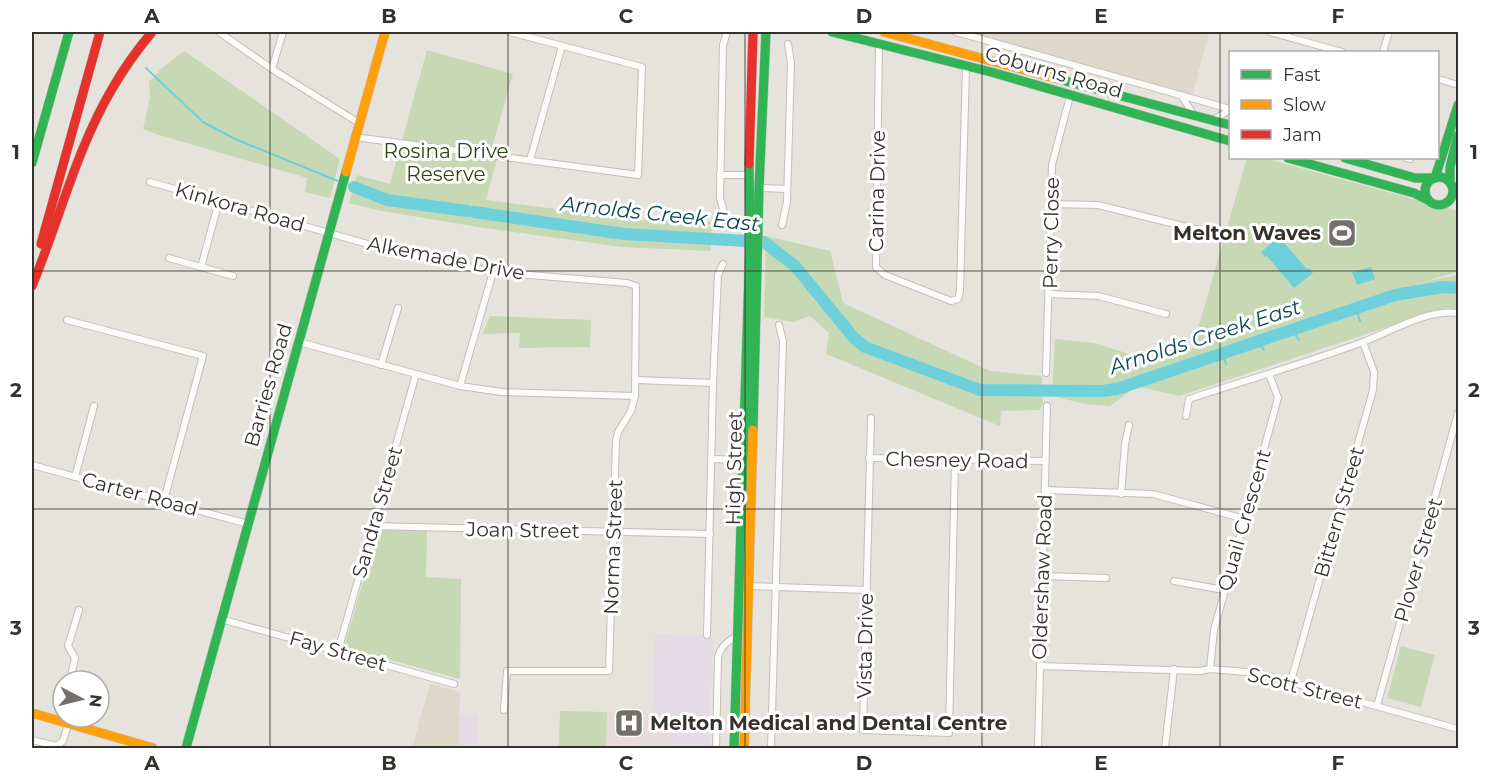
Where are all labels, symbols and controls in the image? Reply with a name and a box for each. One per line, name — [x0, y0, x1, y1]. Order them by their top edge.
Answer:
text: A — [143, 4, 160, 28]
text: B — [381, 4, 397, 28]
text: C — [619, 4, 634, 28]
text: D — [856, 4, 872, 28]
text: E — [1094, 4, 1108, 28]
text: F — [1332, 4, 1345, 28]
street label: Coburns Road — [982, 41, 1126, 103]
legend — [1229, 51, 1439, 159]
text: Fast — [1283, 64, 1321, 86]
text: Slow — [1283, 94, 1326, 116]
text: Jam — [1282, 124, 1322, 146]
street label: Carina Drive — [864, 130, 890, 252]
park label: Rosina Drive Reserve — [383, 139, 509, 186]
text: 1 — [12, 140, 20, 164]
text: 1 — [1470, 140, 1478, 164]
street label: Kinkora Road — [172, 177, 308, 237]
street label: Perry Close — [1038, 177, 1064, 289]
water label: Arnolds Creek East — [557, 190, 761, 236]
sports icon: Melton Waves — [1326, 217, 1358, 249]
place label: Melton Waves — [1173, 221, 1321, 245]
street label: Alkemade Drive — [365, 231, 527, 285]
water label: Arnolds Creek East — [1104, 294, 1304, 380]
street label: Barries Road — [239, 320, 297, 450]
text: 2 — [10, 378, 22, 402]
text: 2 — [1468, 378, 1480, 402]
street label: High Street — [721, 411, 747, 525]
street label: Sandra Street — [347, 443, 407, 581]
street label: Bittern Street — [1309, 444, 1369, 580]
street label: Quail Crescent — [1212, 446, 1276, 594]
street label: Chesney Road — [885, 447, 1029, 473]
street label: Carter Road — [79, 467, 201, 521]
street label: Norma Street — [599, 479, 627, 615]
street label: Oldershaw Road — [1027, 494, 1057, 660]
street label: Plover Street — [1389, 495, 1447, 625]
street label: Joan Street — [465, 517, 580, 543]
street label: Vista Drive — [852, 593, 878, 699]
text: 3 — [9, 616, 22, 640]
text: 3 — [1467, 616, 1480, 640]
street label: Fay Street — [287, 626, 389, 676]
street label: Scott Street — [1245, 662, 1365, 714]
north arrow — [51, 669, 111, 729]
text: N — [85, 693, 106, 708]
hospital icon: Melton Medical and Dental Centre — [613, 707, 645, 739]
place label: Melton Medical and Dental Centre — [650, 711, 1007, 735]
text: A — [143, 751, 160, 775]
text: B — [381, 751, 397, 775]
text: C — [619, 751, 634, 775]
text: D — [856, 751, 872, 775]
text: E — [1094, 751, 1108, 775]
text: F — [1332, 751, 1345, 775]

